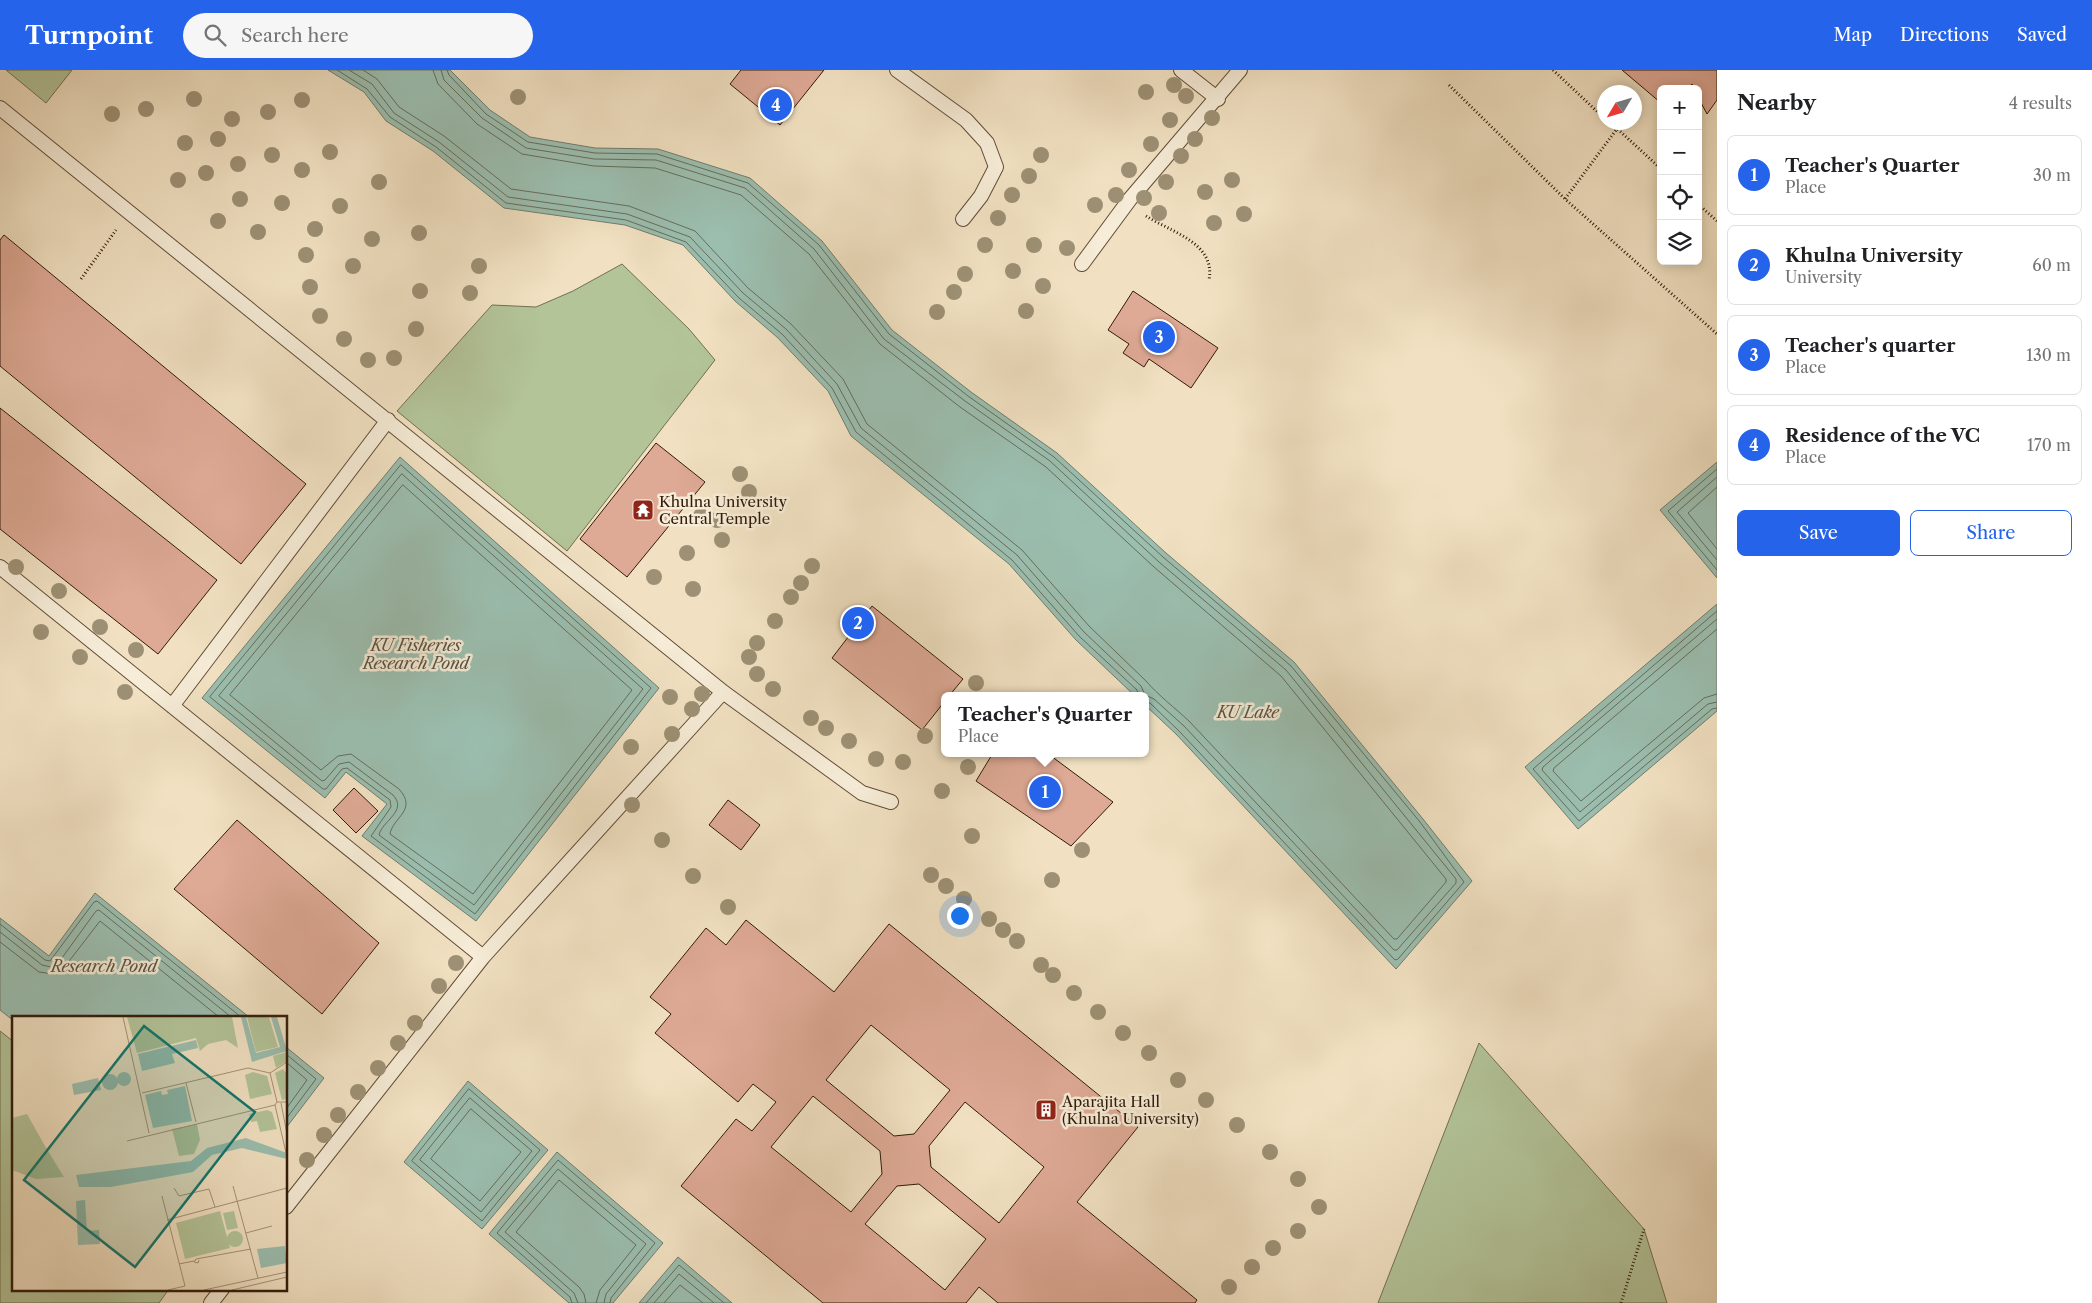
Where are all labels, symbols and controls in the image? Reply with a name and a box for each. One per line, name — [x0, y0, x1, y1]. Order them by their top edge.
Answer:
search box — [183, 13, 533, 58]
text: Turnpoint — [25, 21, 153, 50]
icon: search — [201, 21, 229, 49]
text: Search here — [241, 24, 349, 47]
text: Map — [1833, 24, 1872, 46]
text: Directions — [1900, 24, 1989, 46]
text: Saved — [2017, 24, 2067, 46]
north arrow — [1597, 85, 1642, 130]
map controls — [1657, 85, 1702, 265]
button: + — [1657, 85, 1702, 130]
pin: 4 — [760, 86, 792, 124]
text: Nearby — [1737, 90, 1816, 115]
text: 4 results — [2009, 93, 2072, 113]
button: − — [1657, 130, 1702, 175]
text: Teacher's Quarter — [1785, 154, 1960, 177]
text: 1 — [1750, 165, 1758, 185]
text: 30 m — [2033, 165, 2071, 185]
button: locate — [1657, 175, 1702, 220]
text: Place — [1785, 177, 1826, 197]
button: layers — [1657, 220, 1702, 265]
text: Khulna University — [1785, 244, 1962, 267]
text: 2 — [1749, 255, 1759, 275]
text: 60 m — [2032, 255, 2071, 275]
text: University — [1785, 267, 1862, 287]
pin: 3 — [1143, 318, 1175, 356]
text: Teacher's quarter — [1785, 334, 1956, 357]
text: 3 — [1749, 345, 1759, 365]
text: 130 m — [2026, 345, 2071, 365]
text: Place — [1785, 357, 1826, 377]
text: Residence of the VC — [1785, 424, 1980, 447]
text: 4 — [1749, 435, 1759, 455]
text: 170 m — [2027, 435, 2071, 455]
text: Place — [1785, 447, 1826, 467]
place label: Khulna University Central Temple — [659, 492, 788, 528]
temple icon: Khulna University Central Temple — [631, 498, 655, 522]
button: Save — [1737, 510, 1900, 556]
button: Share — [1910, 510, 2072, 556]
pin: 2 — [842, 604, 874, 642]
water label: KU Fisheries Research Pond — [361, 635, 471, 673]
popup — [941, 692, 1149, 757]
water label: KU Lake — [1215, 702, 1280, 722]
text: Teacher's Quarter — [958, 703, 1132, 726]
text: Place — [958, 726, 999, 746]
pin: 1 — [1029, 773, 1061, 811]
your location — [947, 903, 973, 929]
water label: Research Pond — [49, 956, 159, 976]
inset map — [12, 1016, 288, 1290]
place label: Aparajita Hall (Khulna University) — [1061, 1092, 1199, 1128]
building icon: Aparajita Hall (Khulna University) — [1034, 1098, 1058, 1122]

